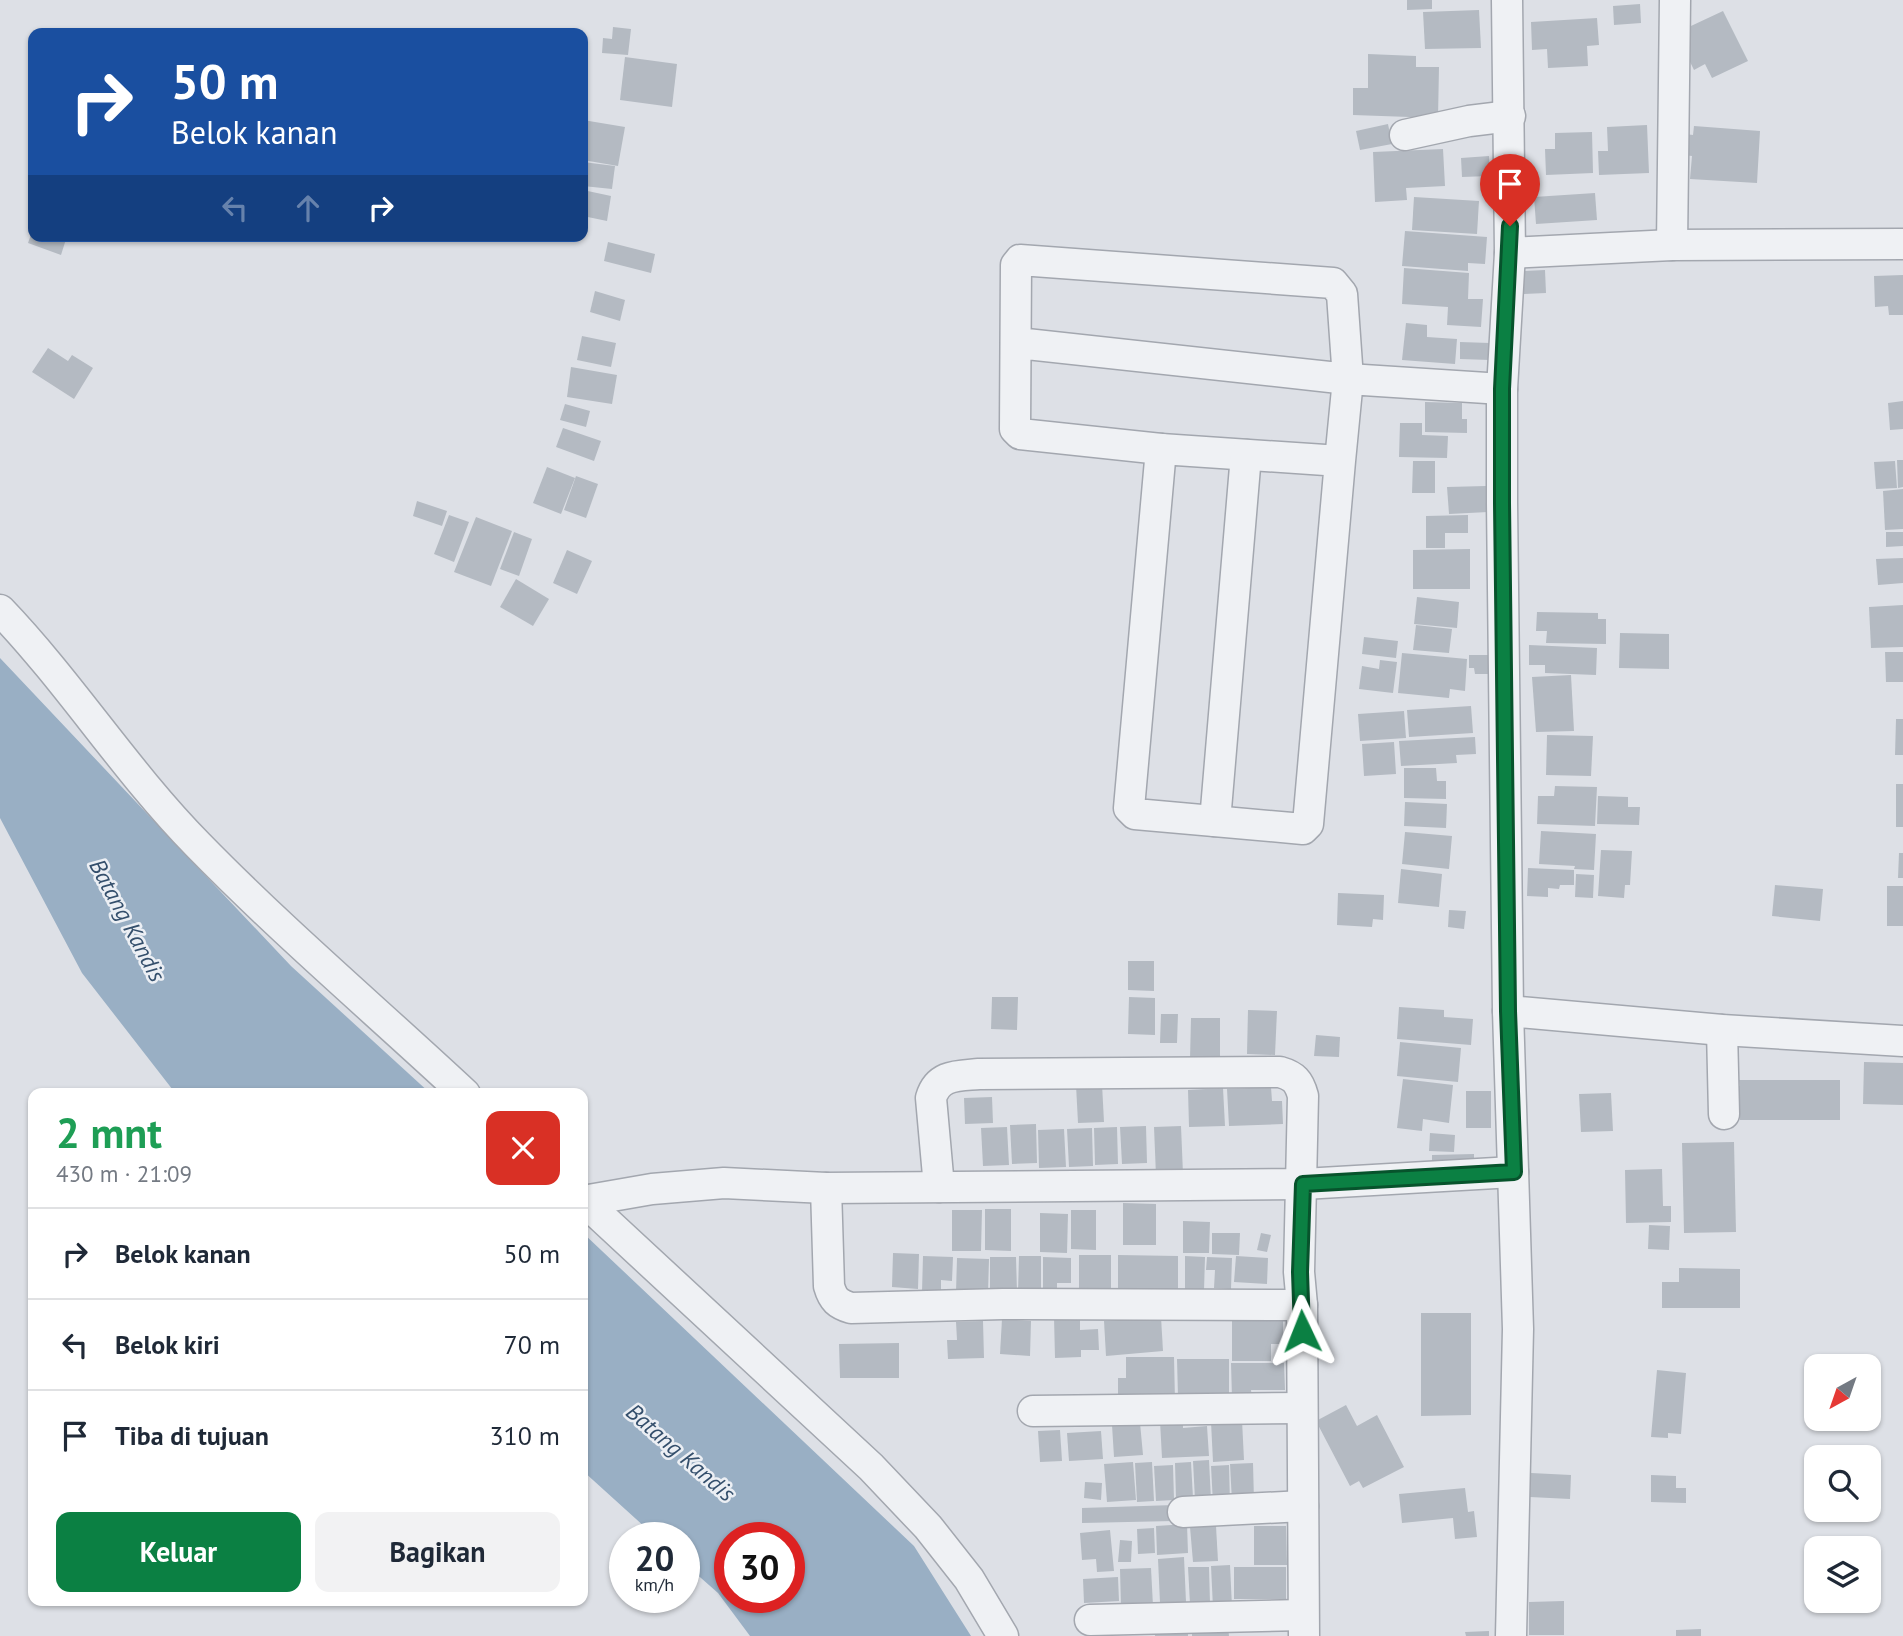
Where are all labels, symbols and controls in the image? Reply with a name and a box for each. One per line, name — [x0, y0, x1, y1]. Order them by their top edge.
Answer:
text: 50 m — [171, 49, 278, 113]
icon: right — [56, 56, 147, 147]
text: Belok kanan — [171, 111, 337, 153]
pin — [1480, 154, 1540, 226]
icon: arrive — [1491, 165, 1529, 203]
icon: left — [216, 189, 254, 227]
icon: ahead — [289, 189, 327, 227]
icon: right — [362, 189, 400, 227]
water label: Batang Kandis — [84, 854, 173, 987]
text: 2 mnt — [56, 1105, 162, 1160]
button: close — [486, 1111, 560, 1185]
text: 430 m · 21:09 — [56, 1159, 192, 1188]
icon: right — [56, 1235, 94, 1273]
text: Belok kanan — [115, 1237, 251, 1270]
text: 50 m — [504, 1237, 560, 1270]
position arrow — [1265, 1294, 1339, 1368]
icon: left — [56, 1326, 94, 1364]
text: Belok kiri — [115, 1328, 220, 1361]
text: 70 m — [504, 1328, 560, 1361]
north arrow — [1804, 1354, 1881, 1432]
map controls — [1804, 1354, 1881, 1613]
water label: Batang Kandis — [621, 1397, 742, 1508]
icon: arrive — [56, 1417, 94, 1455]
text: Tiba di tujuan — [115, 1419, 269, 1452]
text: 310 m — [489, 1419, 560, 1452]
button: search — [1804, 1445, 1881, 1522]
button: Keluar — [56, 1512, 301, 1592]
button: Bagikan — [315, 1512, 560, 1592]
speed limit sign: 30 — [714, 1522, 805, 1613]
text: 20 — [635, 1535, 674, 1581]
button: layers — [1804, 1536, 1881, 1613]
text: km/h — [635, 1573, 674, 1596]

